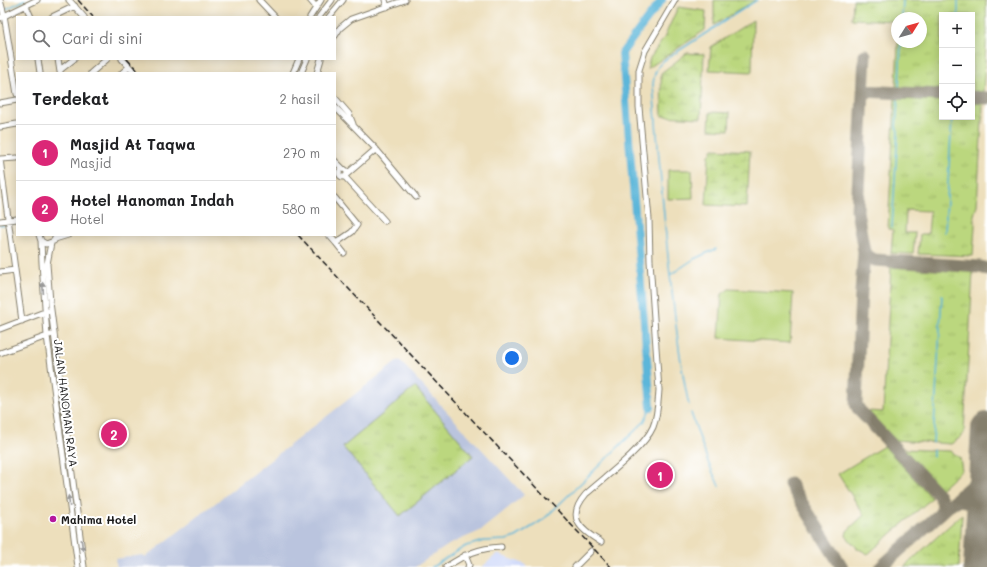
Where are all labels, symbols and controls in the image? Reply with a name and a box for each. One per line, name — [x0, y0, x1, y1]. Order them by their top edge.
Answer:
north arrow — [891, 12, 927, 48]
map controls — [939, 12, 975, 120]
button: + — [939, 12, 975, 48]
search box — [16, 16, 336, 60]
icon: search — [30, 27, 52, 49]
text: Cari di sini — [62, 28, 143, 48]
button: − — [939, 48, 975, 84]
button: locate — [939, 84, 975, 120]
text: Terdekat — [32, 87, 109, 109]
text: 2 hasil — [280, 90, 320, 107]
text: Masjid At Taqwa — [70, 134, 196, 154]
text: 1 — [42, 144, 48, 161]
text: 270 m — [283, 144, 320, 161]
text: Masjid — [70, 154, 111, 171]
text: Hotel Hanoman Indah — [70, 190, 234, 210]
text: 2 — [41, 200, 49, 217]
text: 580 m — [282, 200, 320, 217]
text: Hotel — [70, 210, 104, 227]
one-way arrow — [40, 282, 47, 294]
street label: JALAN HANOMAN RAYA — [51, 338, 81, 468]
your location — [502, 348, 522, 368]
pin: 2 — [101, 419, 127, 449]
pin: 1 — [647, 460, 673, 490]
one-way arrow — [66, 495, 72, 507]
place label: Mahima Hotel — [61, 512, 136, 527]
marker: Mahima Hotel — [48, 514, 58, 524]
one-way arrow — [78, 539, 85, 551]

